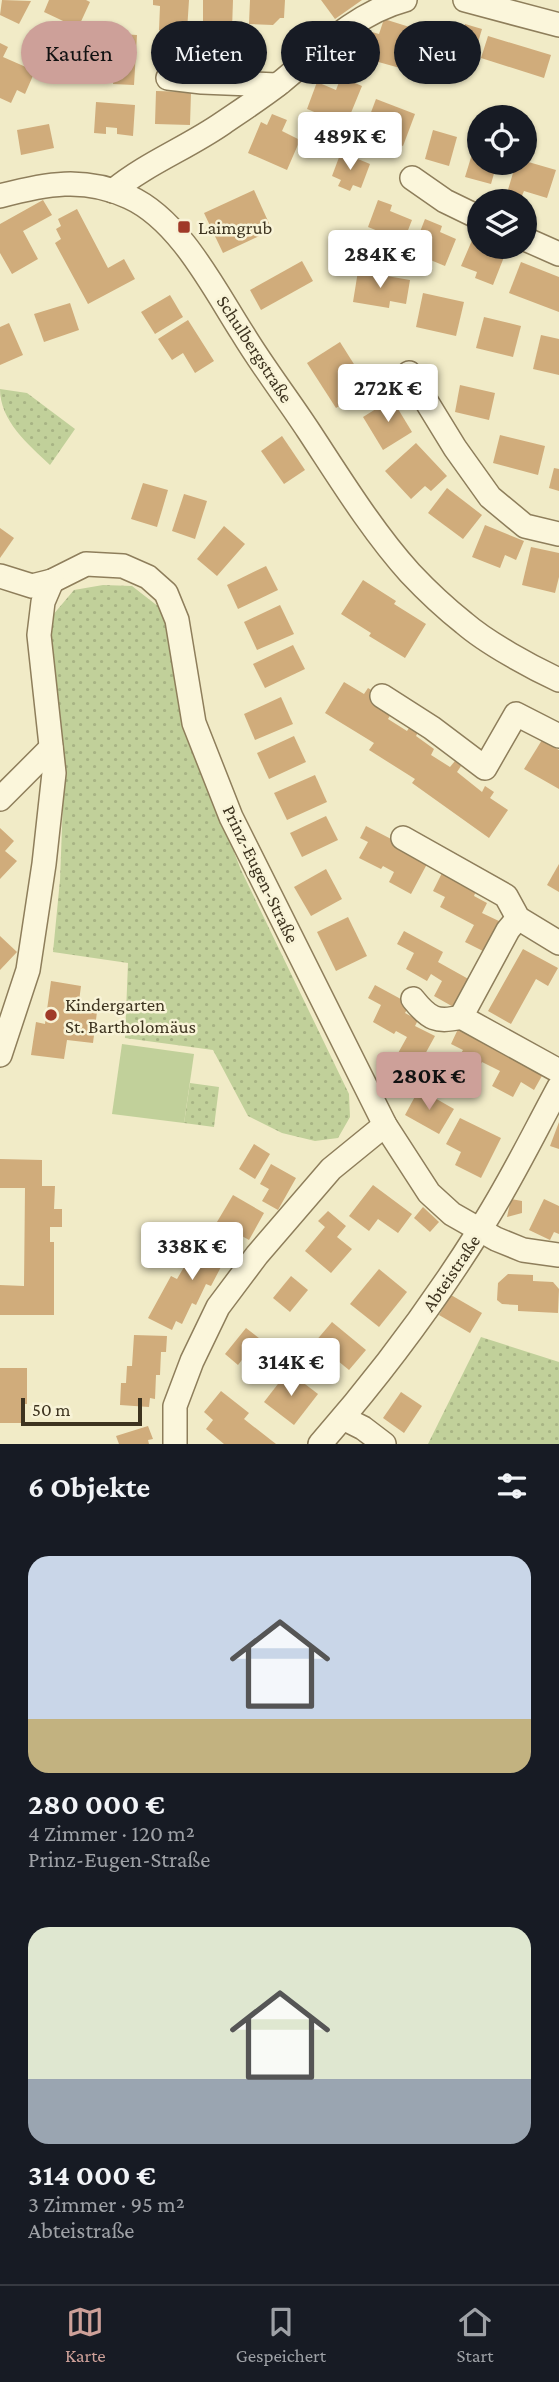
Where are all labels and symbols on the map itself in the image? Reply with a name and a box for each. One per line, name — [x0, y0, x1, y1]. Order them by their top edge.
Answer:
pin: 489K € — [293, 113, 407, 172]
place label: Laimgrub — [198, 217, 273, 238]
marker: Laimgrub — [176, 219, 192, 235]
pin: 284K € — [323, 230, 437, 290]
street label: Schulbergstraße — [213, 292, 297, 406]
pin: 272K € — [331, 364, 445, 424]
street label: Prinz-Eugen-Straße — [219, 802, 303, 946]
place label: Kindergarten St. Bartholomäus — [65, 994, 196, 1037]
marker: Kindergarten St. Bartholomäus — [43, 1007, 59, 1023]
pin: 280K € — [372, 1052, 486, 1112]
pin: 338K € — [135, 1222, 249, 1282]
street label: Abteistraße — [418, 1231, 484, 1315]
pin: 314K € — [234, 1338, 348, 1398]
scale bar — [21, 1395, 142, 1427]

